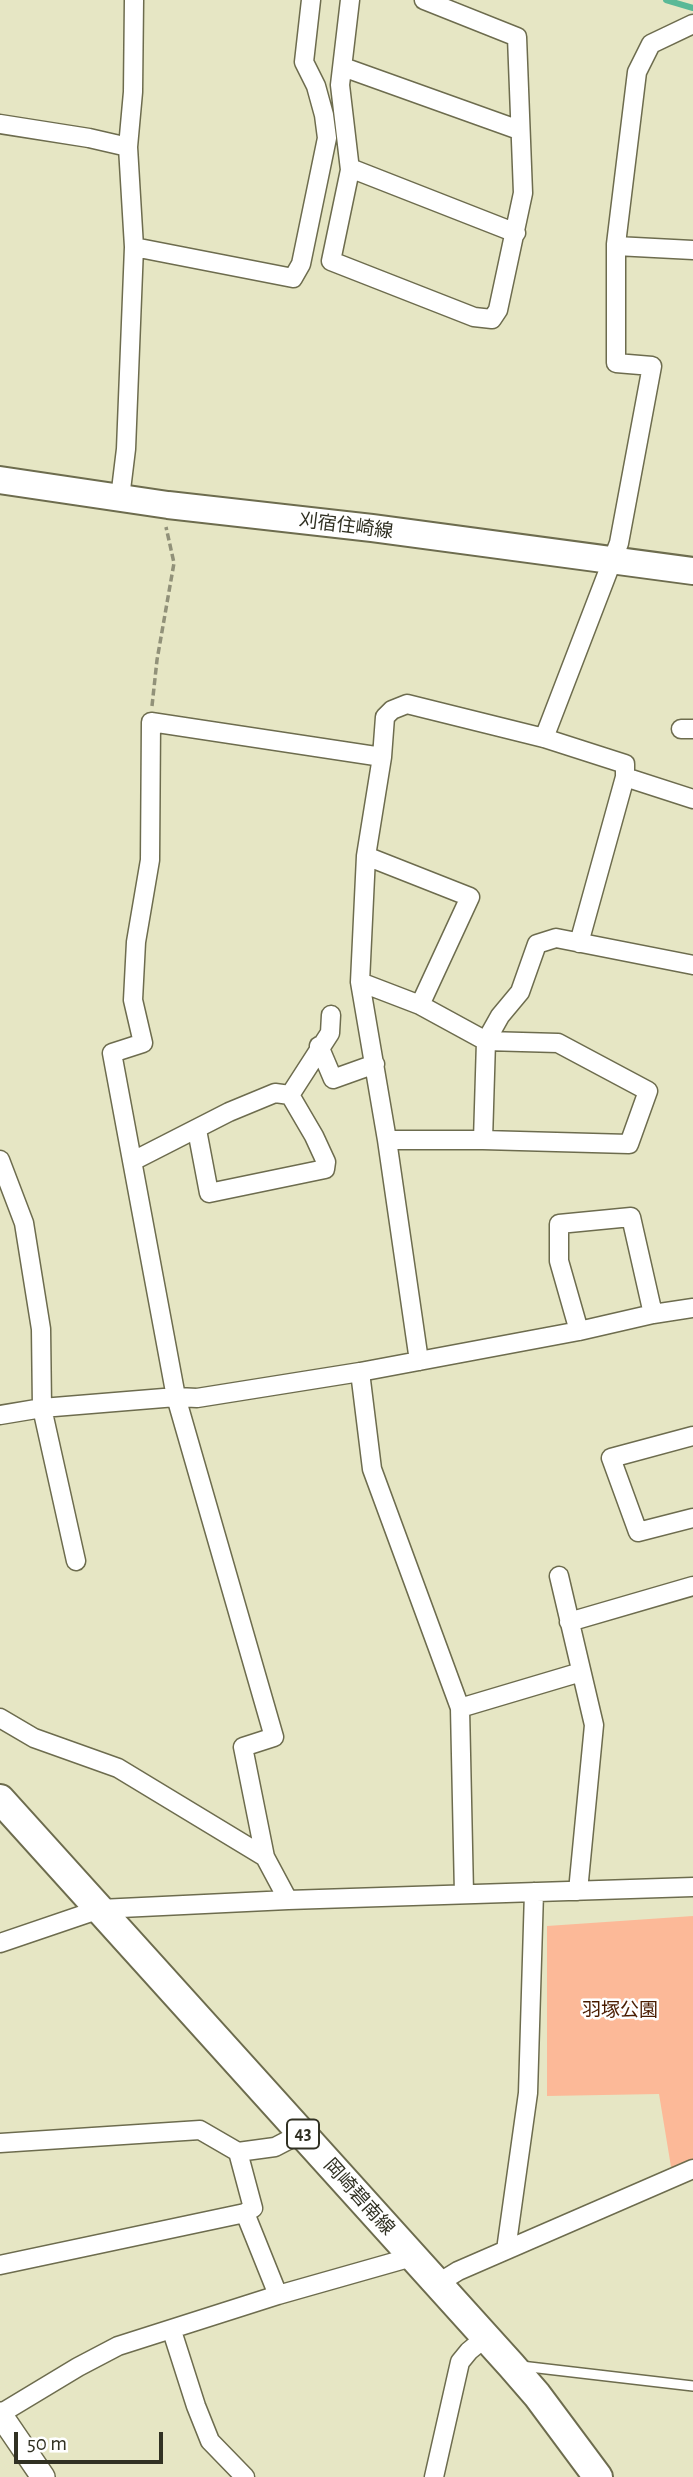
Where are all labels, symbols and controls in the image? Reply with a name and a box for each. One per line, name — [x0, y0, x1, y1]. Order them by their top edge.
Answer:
street label: 刈宿住崎線 — [297, 509, 395, 543]
park label: 羽塚公園 — [582, 1999, 658, 2021]
road number: 43 — [287, 2120, 319, 2148]
street label: 岡崎碧南線 — [319, 2154, 399, 2240]
scale bar — [18, 2418, 166, 2462]
text: 50 m — [27, 2433, 67, 2454]

